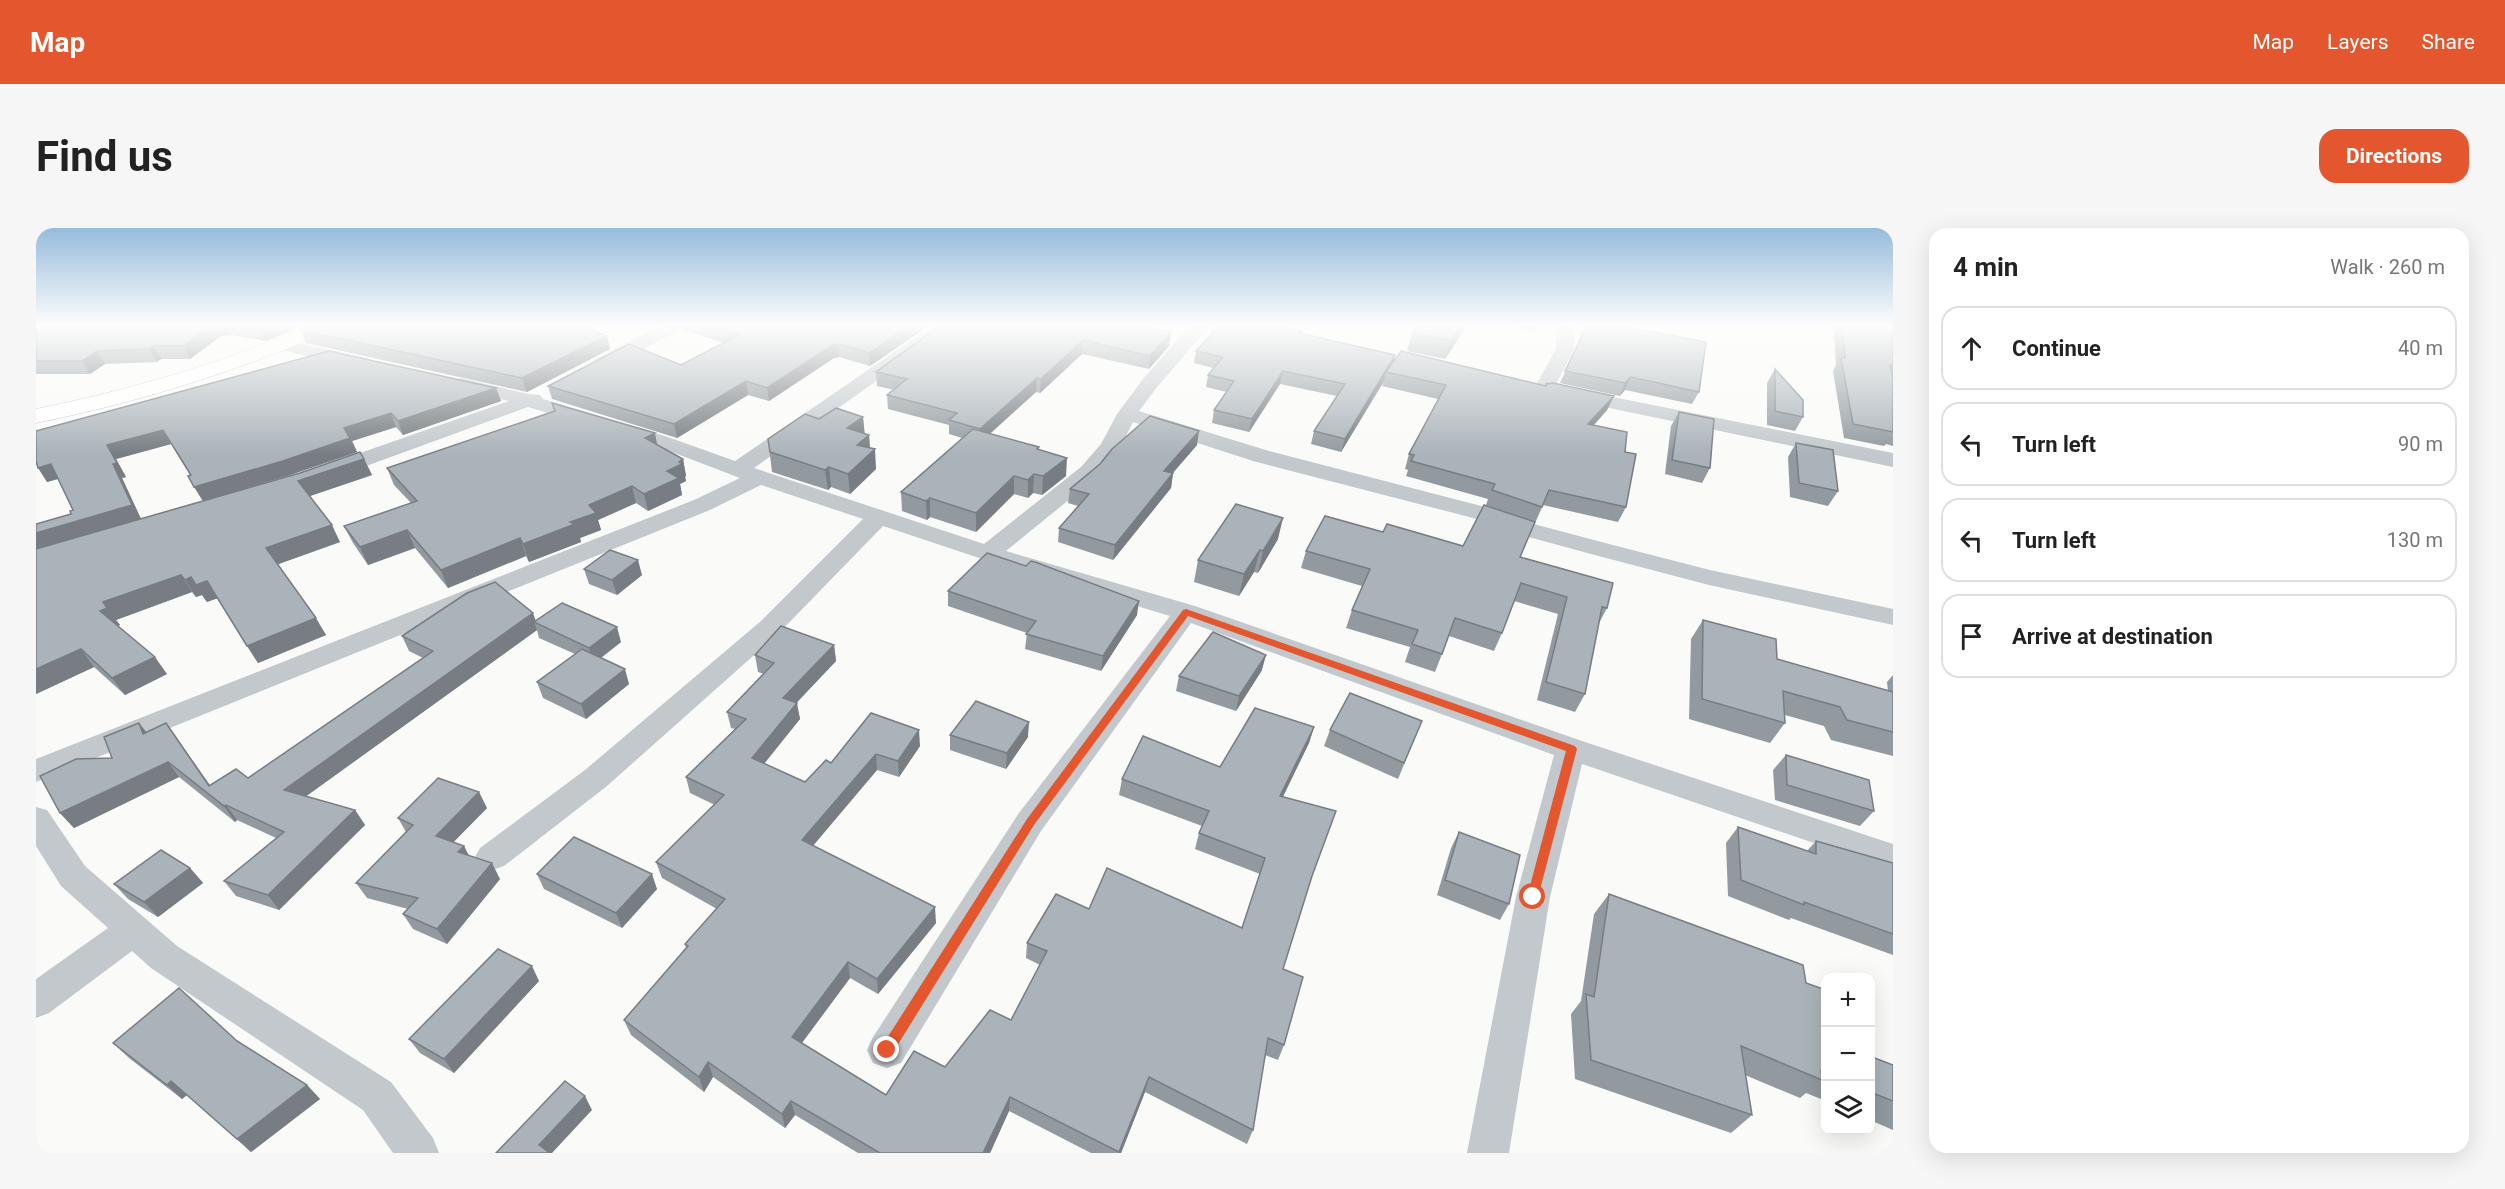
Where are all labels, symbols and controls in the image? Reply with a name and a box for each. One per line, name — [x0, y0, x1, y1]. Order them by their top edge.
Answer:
text: Map — [30, 26, 85, 59]
text: Map — [2252, 30, 2294, 54]
text: Layers — [2327, 30, 2388, 54]
text: Share — [2421, 30, 2475, 54]
button: Directions — [2319, 129, 2469, 183]
text: Find us — [36, 132, 173, 181]
text: 4 min — [1953, 252, 2018, 282]
text: Walk · 260 m — [2330, 255, 2445, 279]
icon: ahead — [1955, 332, 1988, 365]
text: Continue — [2012, 336, 2101, 361]
text: 40 m — [2398, 336, 2443, 360]
icon: left — [1955, 428, 1988, 461]
text: Turn left — [2012, 432, 2096, 457]
text: 90 m — [2398, 432, 2443, 456]
icon: left — [1955, 524, 1988, 557]
text: Turn left — [2012, 528, 2096, 553]
text: 130 m — [2387, 528, 2443, 552]
icon: arrive — [1955, 620, 1988, 653]
text: Arrive at destination — [2012, 624, 2213, 649]
route start — [1519, 883, 1545, 909]
map controls — [1821, 973, 1875, 1135]
button: + — [1821, 973, 1875, 1027]
button: − — [1821, 1027, 1875, 1081]
route end — [873, 1036, 899, 1062]
button: layers — [1821, 1081, 1875, 1135]

